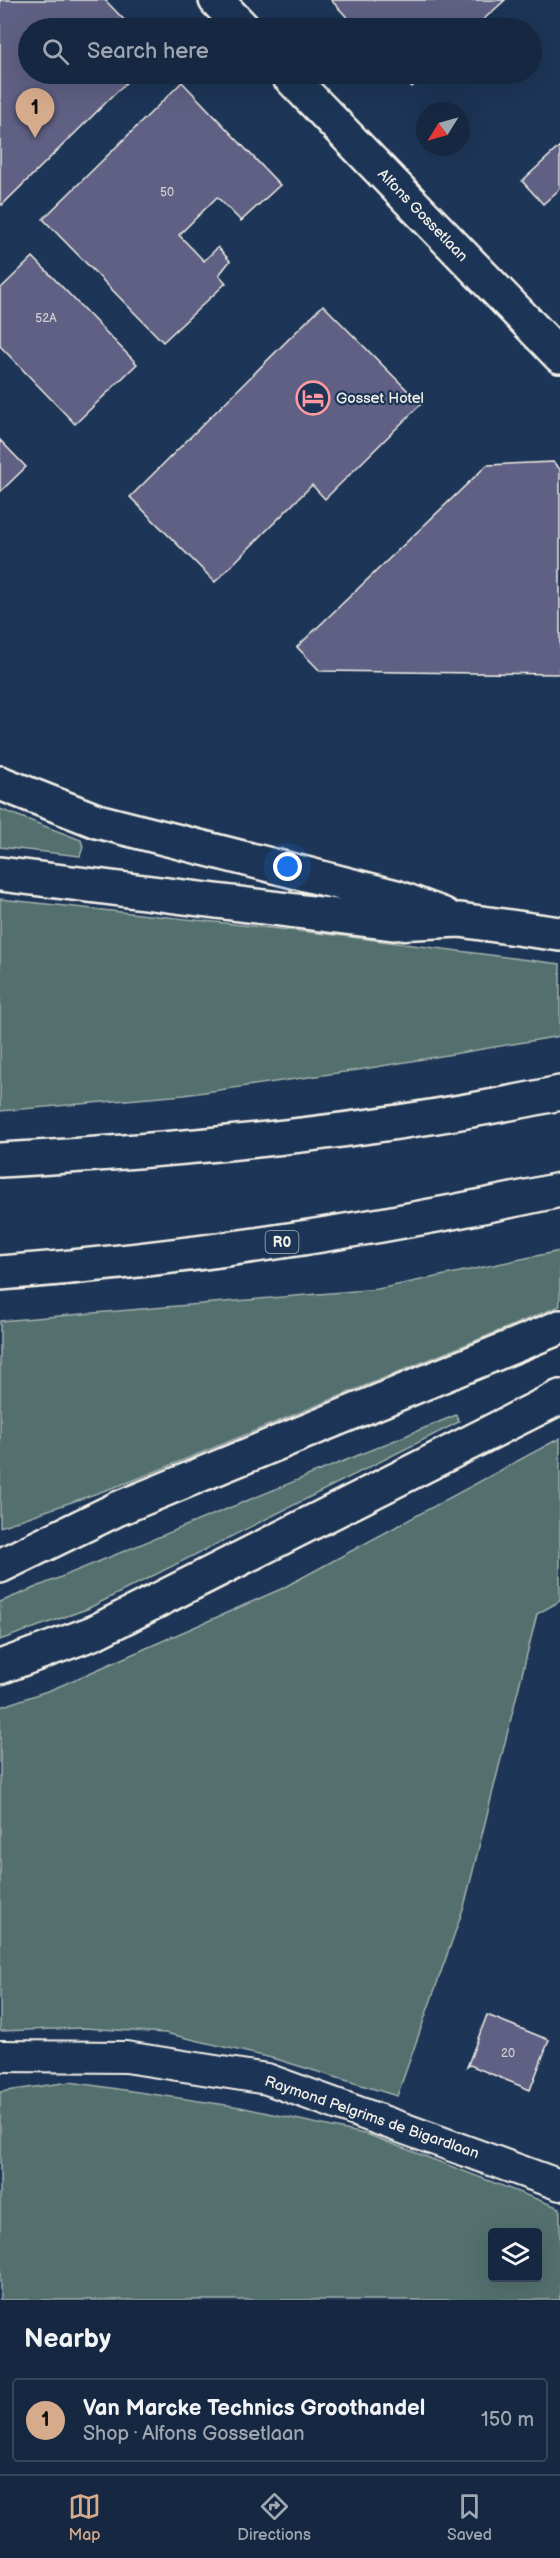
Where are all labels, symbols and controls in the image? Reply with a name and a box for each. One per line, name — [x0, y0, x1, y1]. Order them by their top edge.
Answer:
search box — [18, 18, 542, 84]
icon: search — [39, 35, 72, 68]
text: Search here — [87, 38, 209, 65]
pin: 1 — [15, 88, 54, 138]
north arrow — [416, 102, 470, 156]
street label: Alfons Gossetlaan — [373, 165, 472, 266]
house number: 50 — [160, 185, 174, 200]
house number: 52A — [35, 311, 57, 326]
hotel icon: Gosset Hotel — [295, 380, 331, 416]
place label: Gosset Hotel — [336, 389, 424, 408]
your location — [273, 852, 302, 881]
road number: R0 — [266, 1231, 298, 1253]
house number: 20 — [501, 2046, 515, 2061]
street label: Raymond Pelgrims de Bigardlaan — [262, 2072, 481, 2163]
map controls — [488, 2228, 542, 2282]
button: layers — [488, 2228, 542, 2282]
text: Nearby — [24, 2324, 111, 2355]
text: Van Marcke Technics Groothandel — [83, 2395, 425, 2422]
text: 1 — [41, 2408, 50, 2432]
text: 150 m — [481, 2408, 534, 2432]
text: Shop · Alfons Gossetlaan — [83, 2422, 305, 2446]
tab: Map — [68, 2490, 101, 2545]
tab: Directions — [237, 2490, 311, 2545]
tab: Saved — [447, 2490, 492, 2545]

